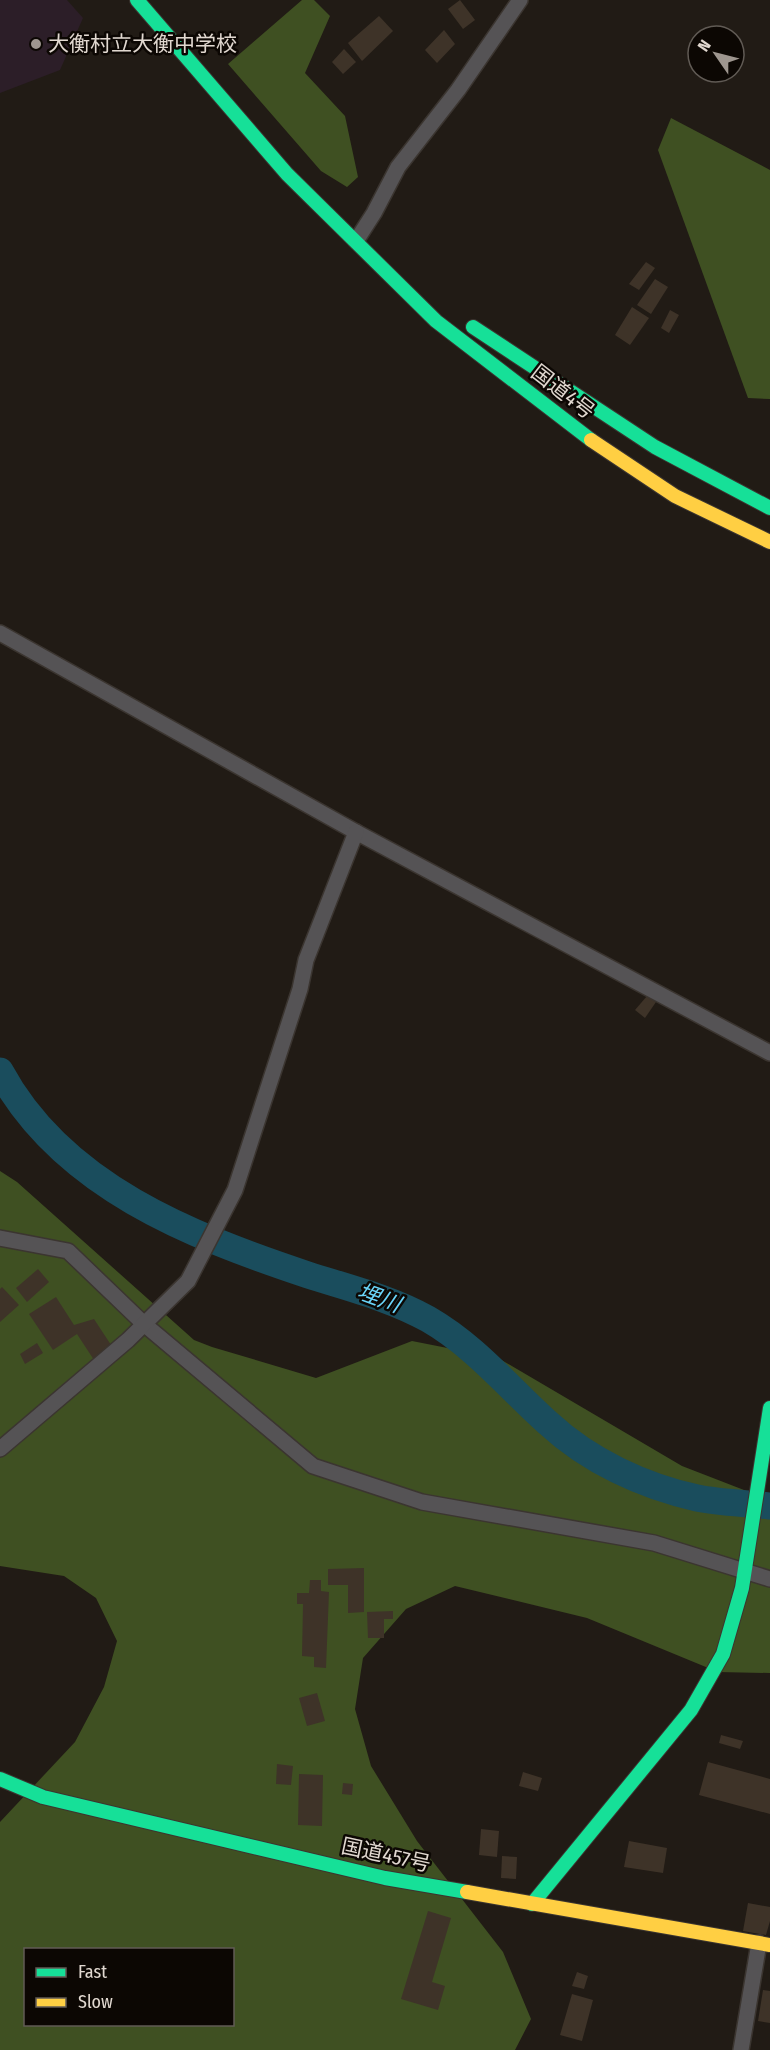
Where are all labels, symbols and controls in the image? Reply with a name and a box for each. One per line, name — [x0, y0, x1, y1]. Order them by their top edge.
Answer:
north arrow — [686, 24, 746, 84]
place label: 大衡村立大衡中学校 — [48, 31, 237, 57]
text: N — [694, 36, 715, 55]
marker: 大衡村立大衡中学校 — [29, 37, 43, 51]
street label: 国道4号 — [526, 359, 600, 425]
water label: 埋川 — [354, 1278, 406, 1319]
street label: 国道457号 — [339, 1833, 433, 1877]
legend — [24, 1948, 234, 2026]
text: Fast — [78, 1961, 107, 1983]
text: Slow — [78, 1991, 113, 2013]

